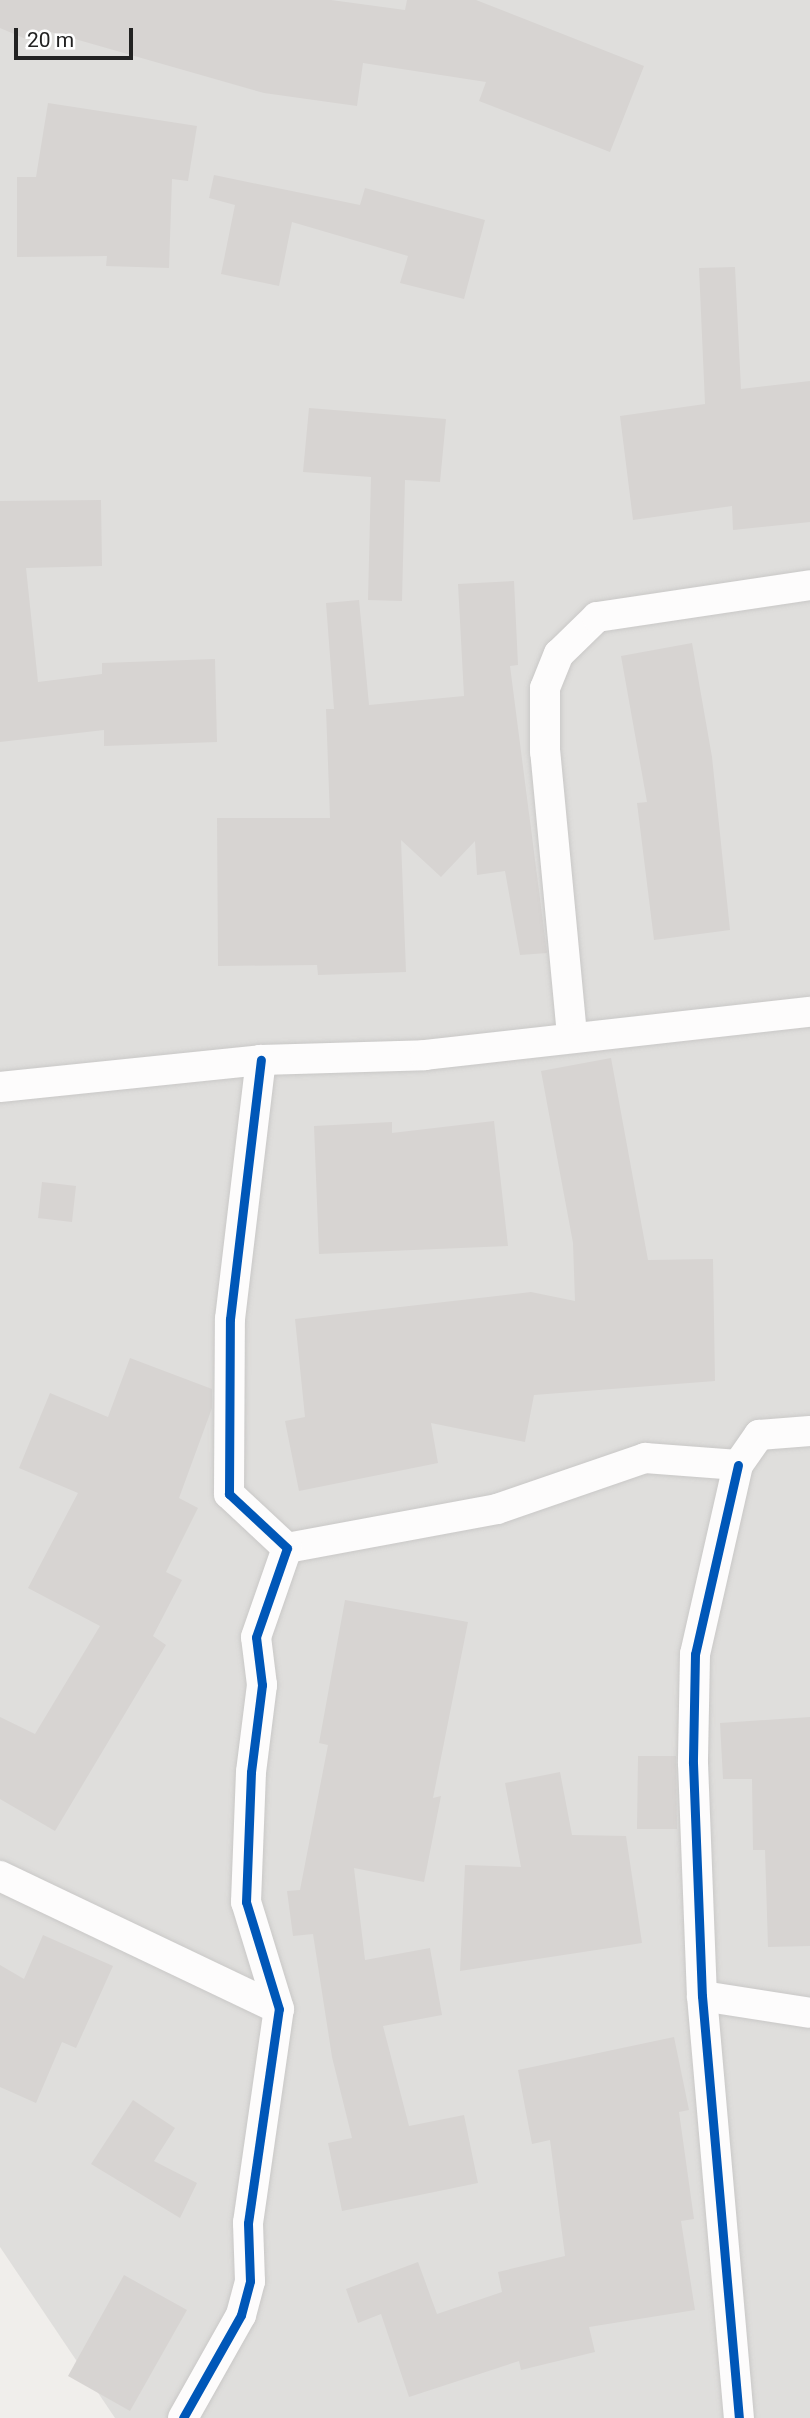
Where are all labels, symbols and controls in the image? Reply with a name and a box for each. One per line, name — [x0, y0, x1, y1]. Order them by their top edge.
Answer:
scale bar — [18, 14, 136, 58]
text: 20 m — [27, 28, 74, 52]

